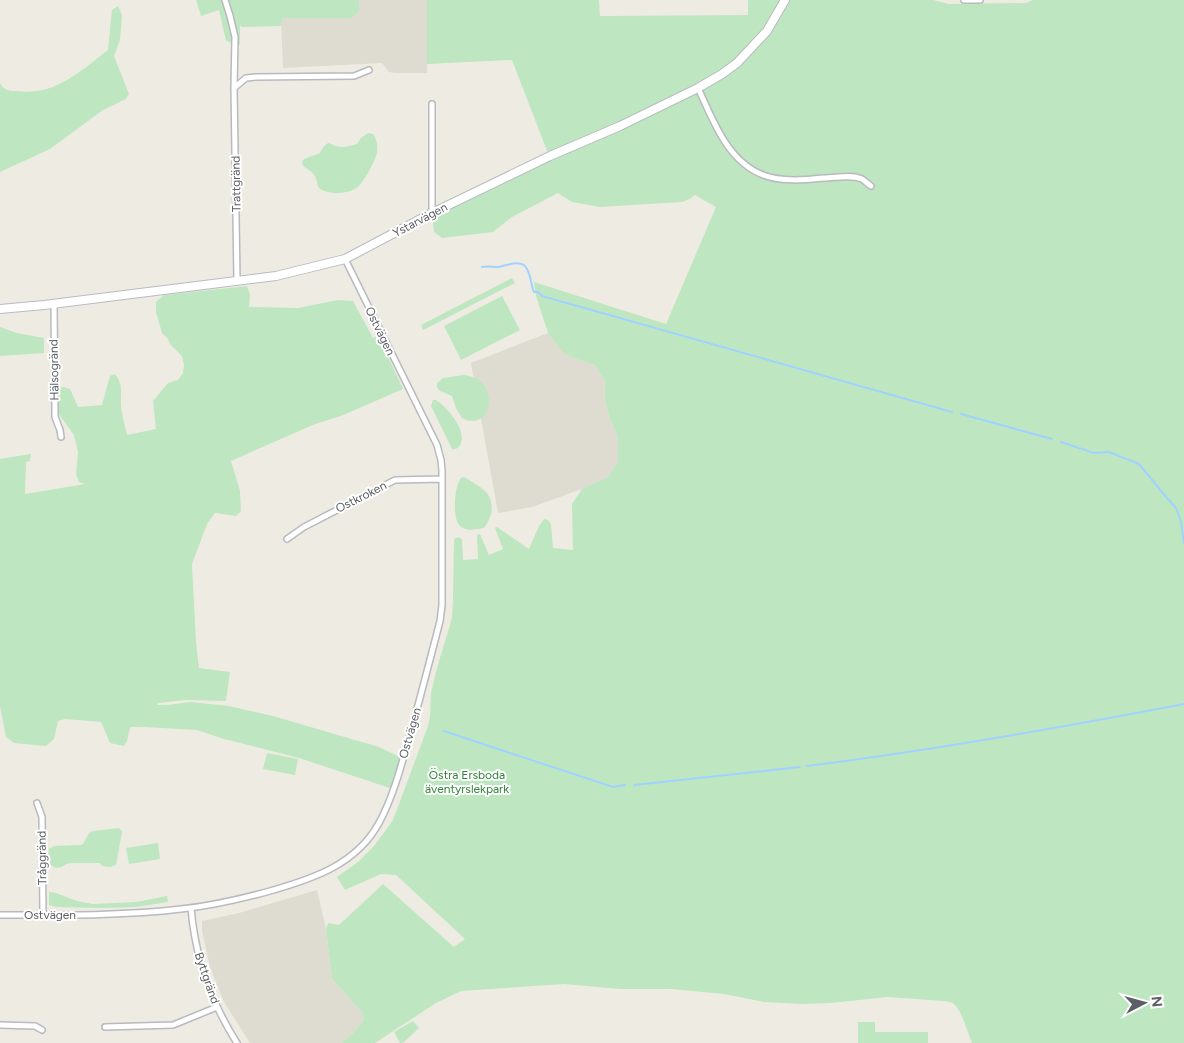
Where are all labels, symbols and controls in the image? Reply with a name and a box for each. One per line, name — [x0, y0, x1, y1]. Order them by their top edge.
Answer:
street label: Trattgränd — [229, 156, 243, 212]
street label: Ystarvägen — [390, 200, 450, 240]
street label: Ostvägen — [362, 305, 398, 358]
street label: Hälsogränd — [46, 339, 62, 401]
street label: Ostkroken — [333, 478, 389, 516]
street label: Ostvägen — [396, 706, 424, 760]
park label: Östra Ersboda äventyrslekpark — [425, 768, 509, 796]
street label: Tråggränd — [35, 831, 49, 885]
street label: Ostvägen — [24, 908, 76, 922]
street label: Byttgränd — [192, 950, 222, 1006]
north arrow — [1119, 978, 1169, 1028]
text: N — [1147, 995, 1165, 1008]

